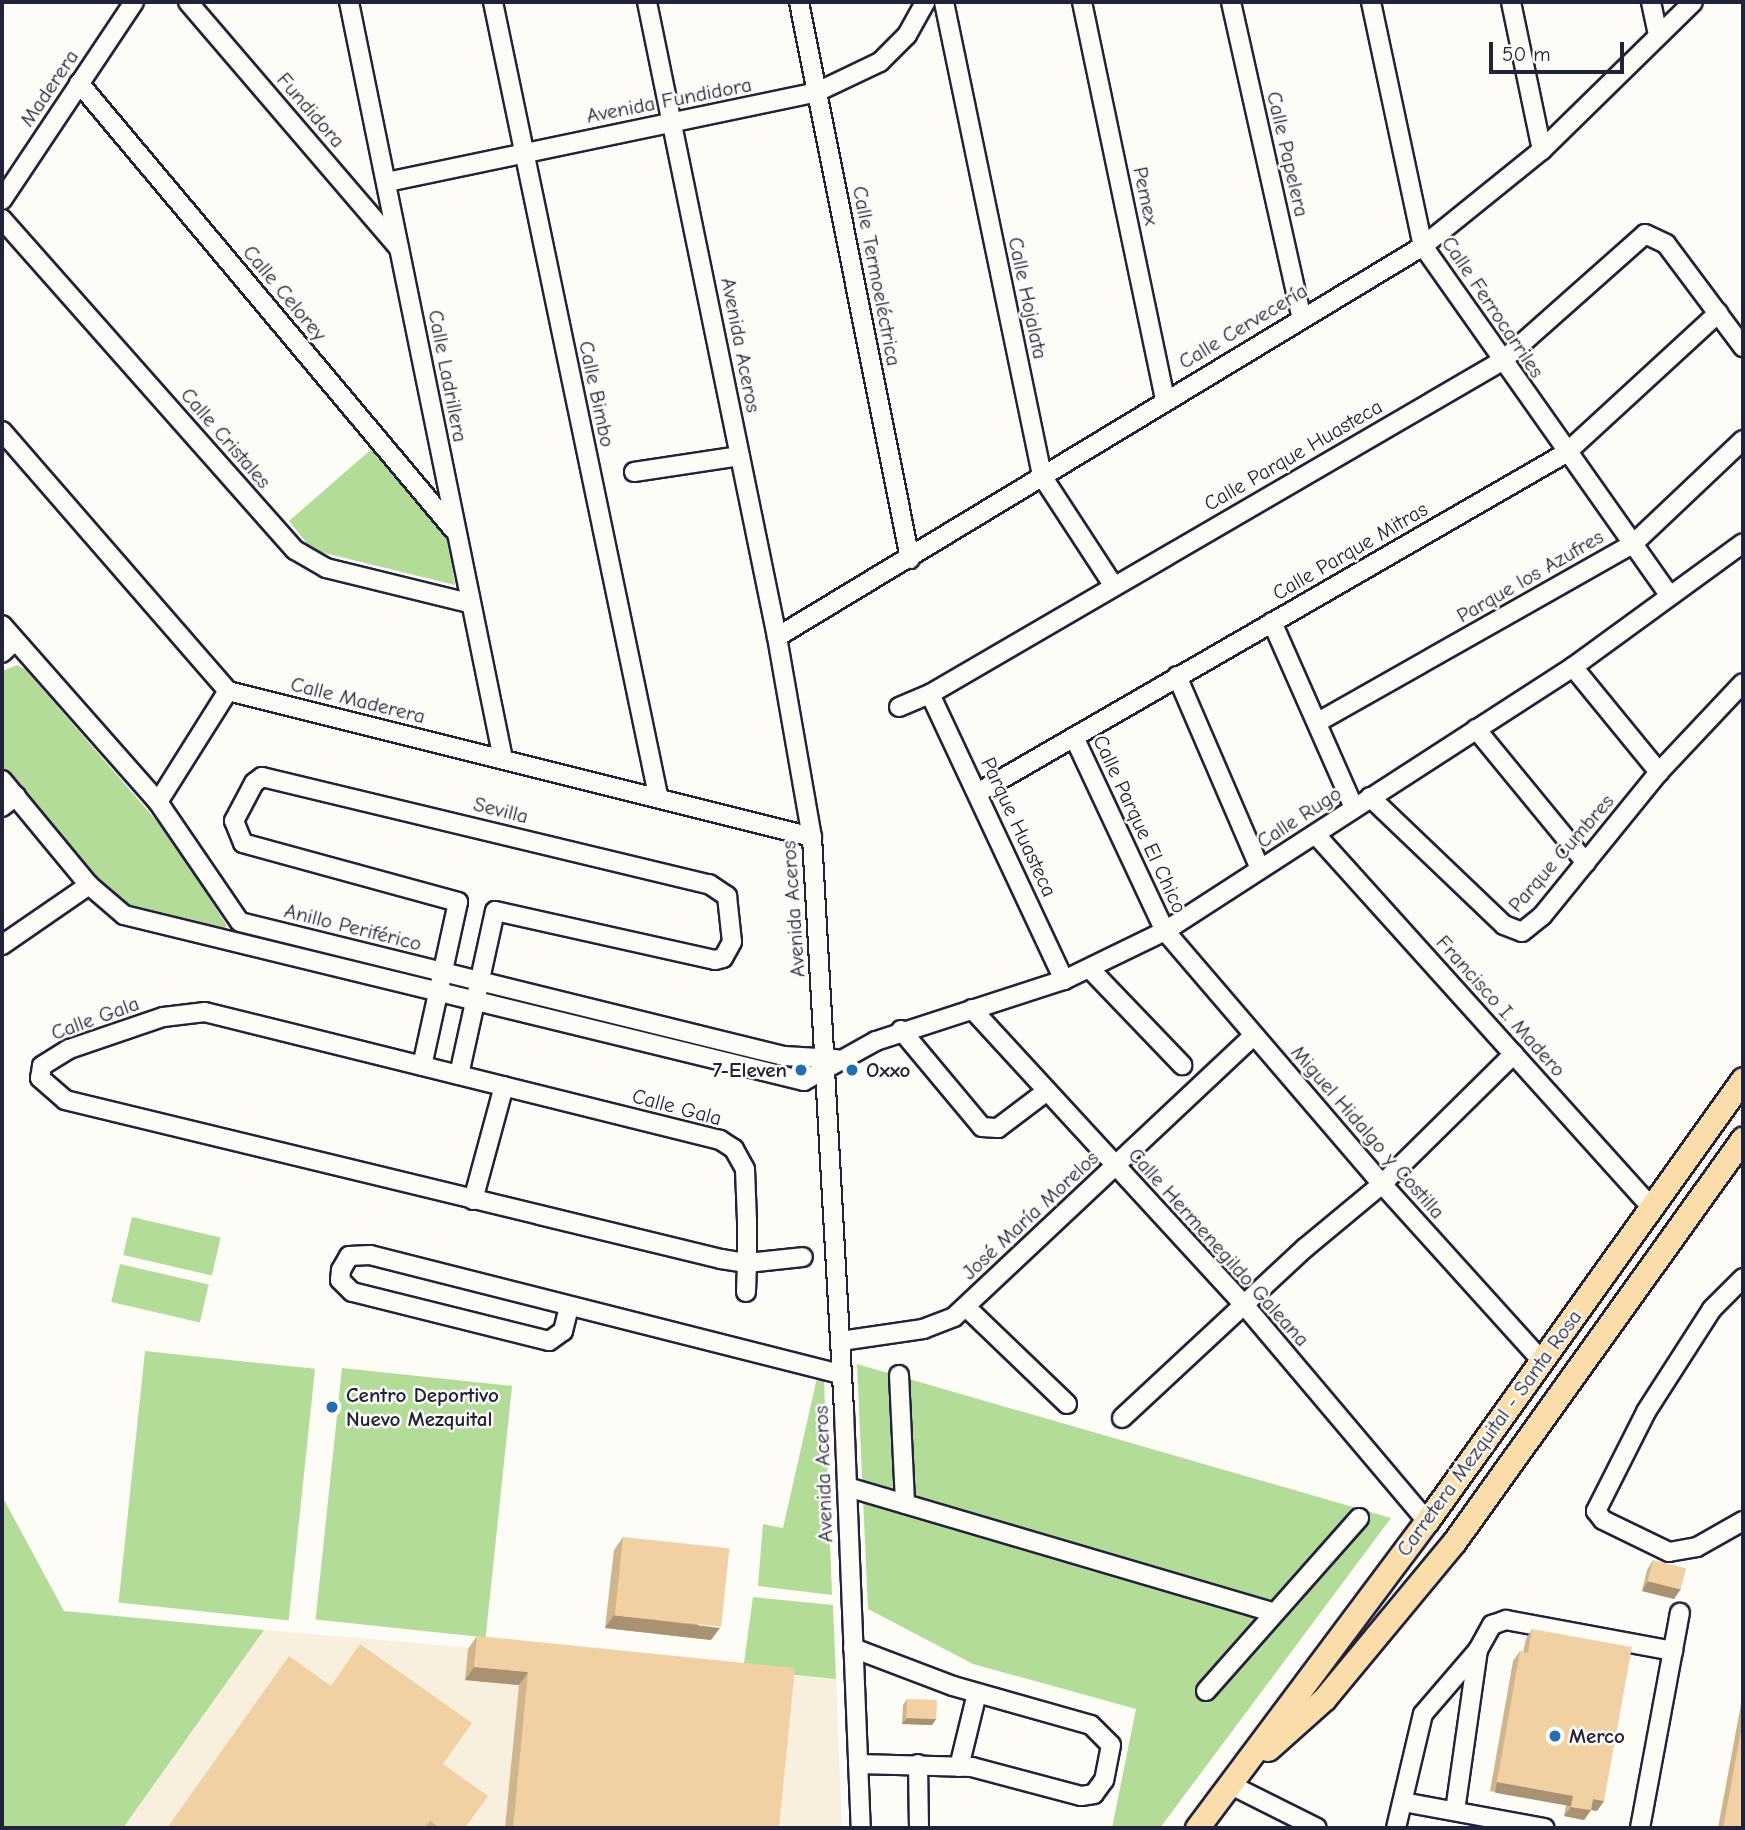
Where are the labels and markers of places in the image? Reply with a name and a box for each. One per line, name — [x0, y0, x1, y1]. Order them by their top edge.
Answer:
place label: 7-Eleven — [713, 1057, 787, 1083]
place label: Oxxo — [866, 1057, 910, 1083]
marker: 7-Eleven — [793, 1062, 809, 1078]
marker: Oxxo — [844, 1062, 860, 1078]
place label: Centro Deportivo Nuevo Mezquital — [346, 1382, 499, 1432]
marker: Centro Deportivo Nuevo Mezquital — [324, 1399, 340, 1415]
place label: Merco — [1569, 1723, 1625, 1749]
marker: Merco — [1547, 1728, 1563, 1744]

